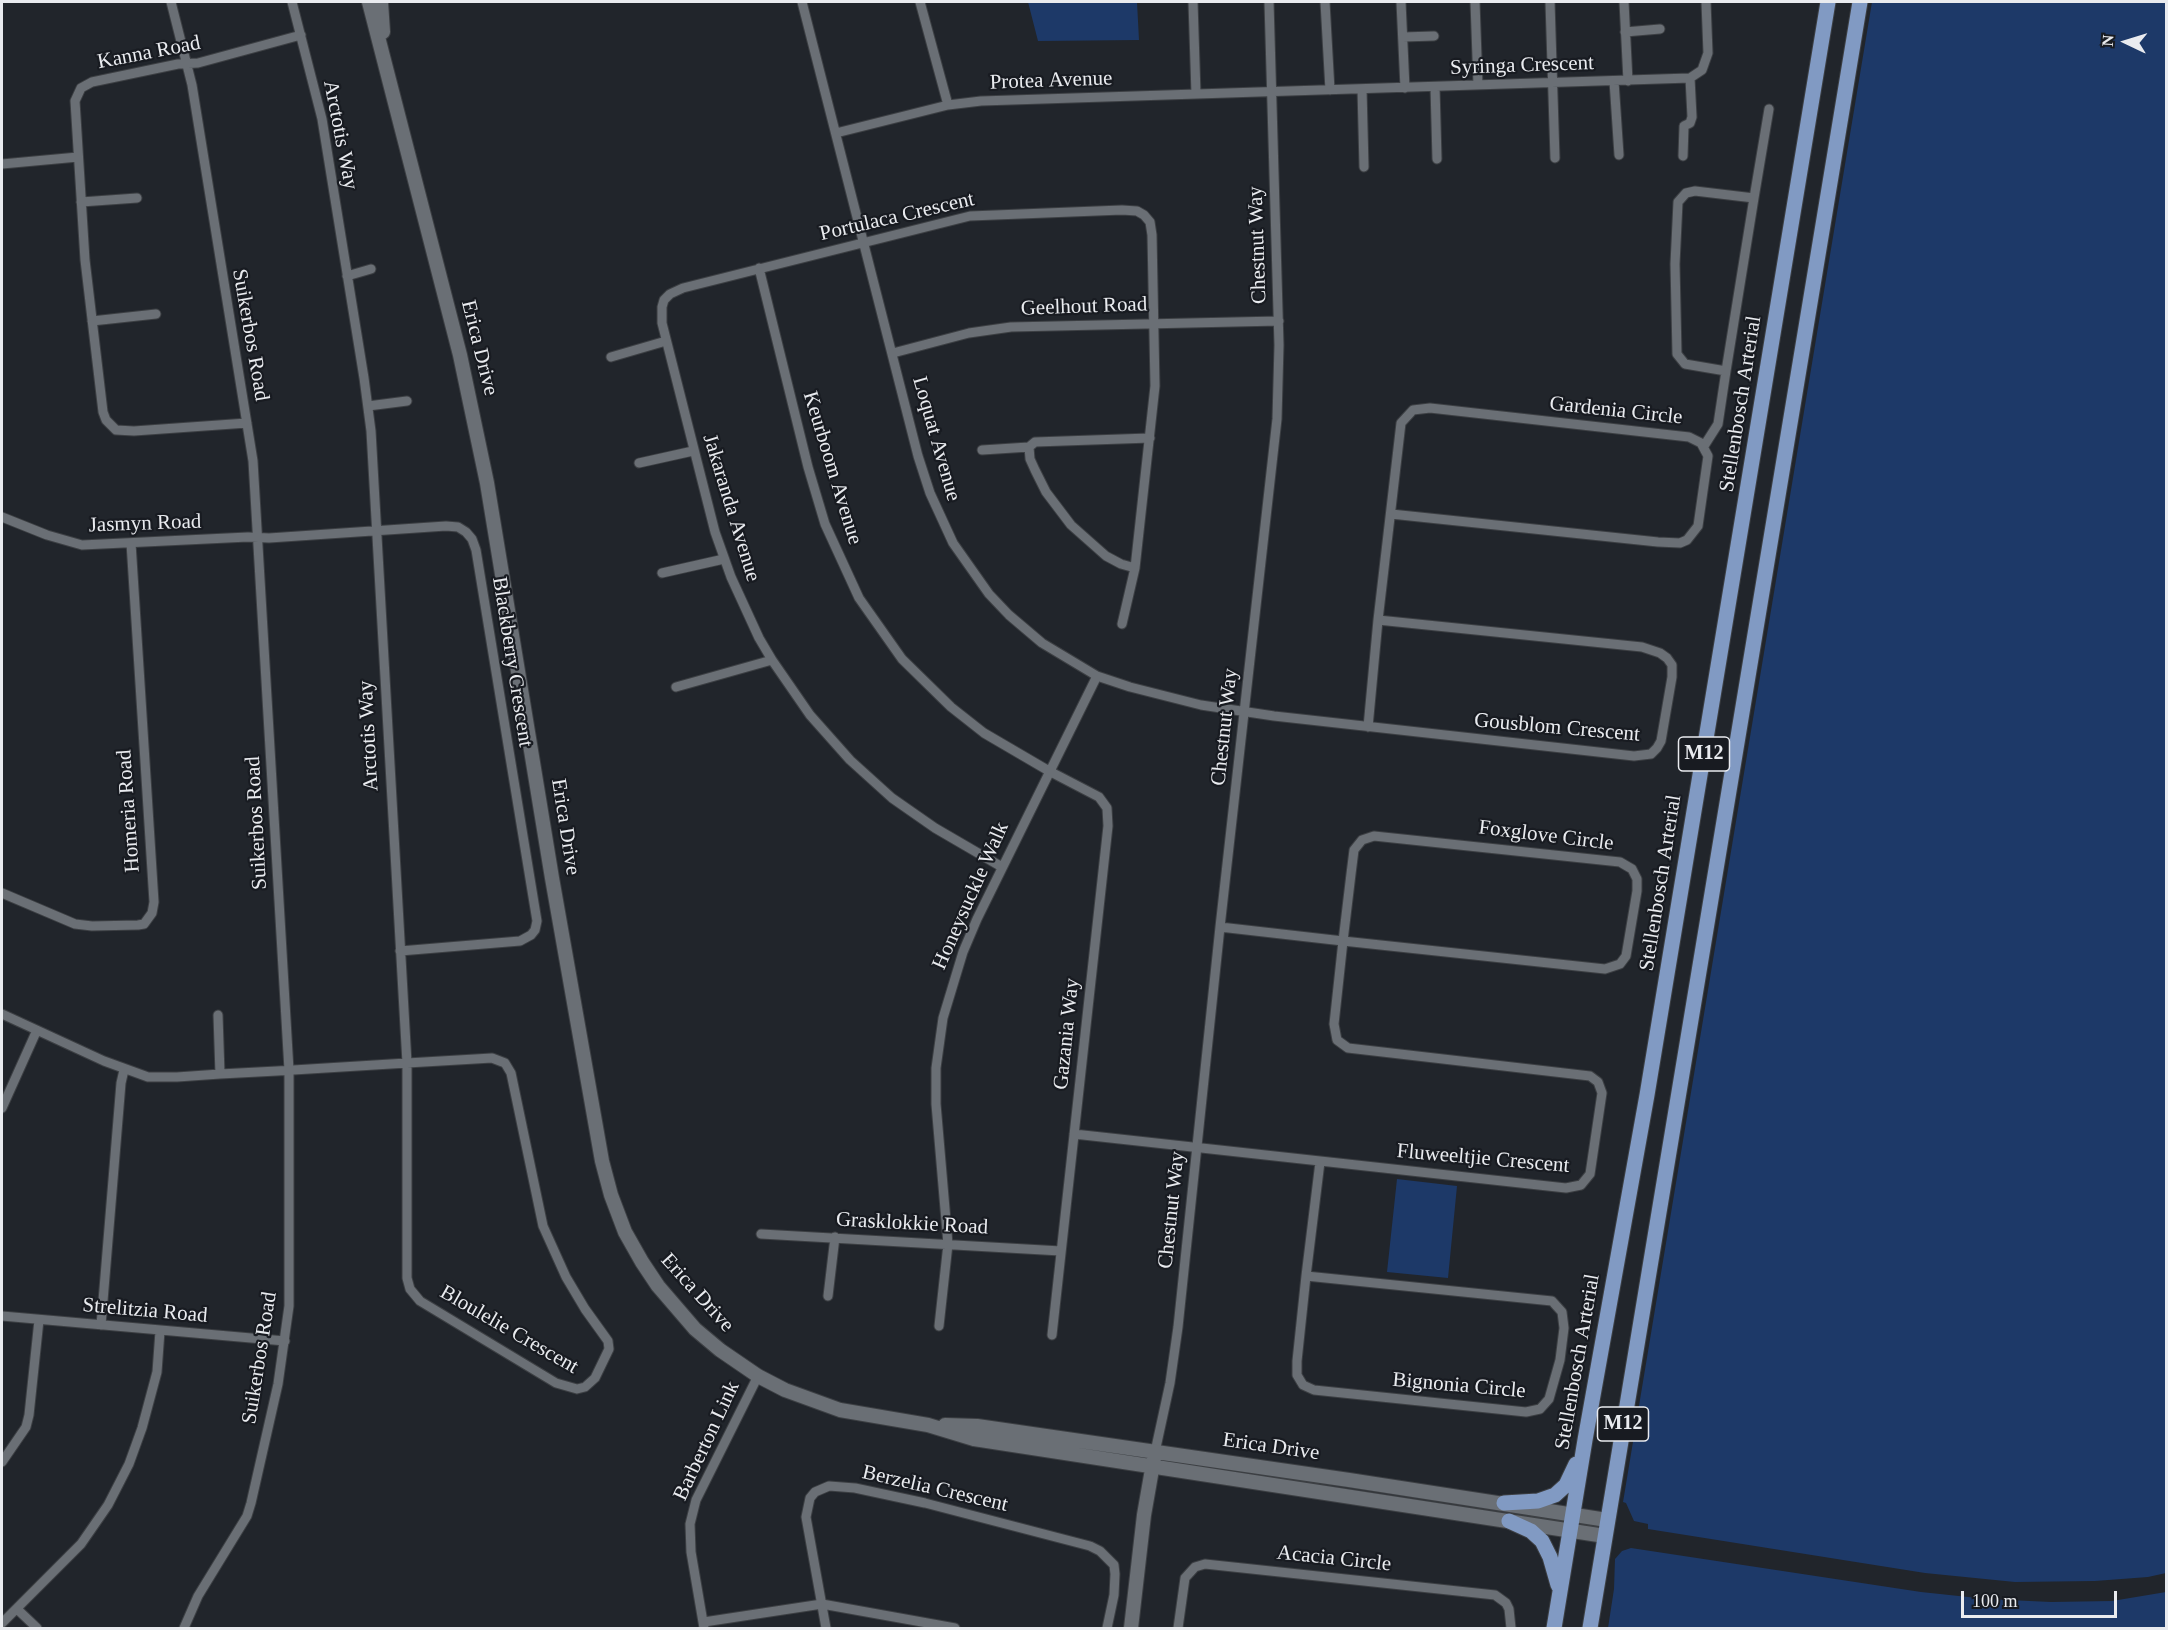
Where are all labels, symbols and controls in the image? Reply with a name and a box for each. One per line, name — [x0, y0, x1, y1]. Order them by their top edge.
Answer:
north arrow — [2096, 12, 2156, 72]
street label: Kanna Road — [95, 31, 203, 75]
text: N — [2099, 34, 2116, 47]
street label: Syringa Crescent — [1450, 51, 1594, 81]
street label: Protea Avenue — [989, 66, 1113, 96]
street label: Arctotis Way — [317, 78, 363, 192]
street label: Chestnut Way — [1243, 186, 1273, 304]
street label: Portulaca Crescent — [817, 187, 977, 247]
street label: Suikerbos Road — [226, 267, 274, 403]
street label: Geelhout Road — [1020, 292, 1148, 322]
street label: Erica Drive — [455, 298, 503, 398]
street label: Stellenbosch Arterial — [1715, 314, 1767, 494]
street label: Loquat Avenue — [906, 374, 966, 504]
street label: Keurboom Avenue — [797, 388, 867, 548]
street label: Gardenia Circle — [1548, 391, 1684, 431]
street label: Jakaranda Avenue — [697, 431, 765, 585]
street label: Jasmyn Road — [88, 509, 202, 539]
street label: Blackberry Crescent — [486, 575, 538, 749]
street label: Chestnut Way — [1206, 667, 1244, 787]
street label: Arctotis Way — [354, 680, 384, 792]
street label: Gousblom Crescent — [1473, 708, 1641, 748]
road number: M12 — [1678, 737, 1730, 771]
street label: Homeria Road — [112, 749, 146, 873]
street label: Suikerbos Road — [241, 756, 273, 890]
street label: Erica Drive — [545, 777, 585, 877]
street label: Stellenbosch Arterial — [1635, 793, 1687, 973]
street label: Foxglove Circle — [1477, 815, 1615, 857]
street label: Honeysuckle Walk — [927, 818, 1015, 974]
street label: Gazania Way — [1049, 977, 1085, 1091]
street label: Fluweeltjie Crescent — [1396, 1139, 1570, 1179]
street label: Chestnut Way — [1153, 1150, 1191, 1270]
street label: Grasklokkie Road — [835, 1207, 989, 1241]
street label: Erica Drive — [655, 1248, 739, 1338]
street label: Stellenbosch Arterial — [1550, 1272, 1606, 1452]
street label: Bloulelie Crescent — [435, 1280, 583, 1380]
street label: Suikerbos Road — [237, 1290, 283, 1426]
street label: Strelitzia Road — [81, 1293, 209, 1329]
street label: Bignonia Circle — [1391, 1368, 1527, 1404]
street label: Barberton Link — [668, 1377, 746, 1505]
road number: M12 — [1598, 1407, 1648, 1441]
street label: Erica Drive — [1221, 1428, 1321, 1466]
street label: Berzelia Crescent — [860, 1460, 1010, 1518]
street label: Acacia Circle — [1276, 1540, 1392, 1578]
scale bar — [1964, 1579, 2120, 1617]
text: 100 m — [1972, 1591, 2018, 1611]

